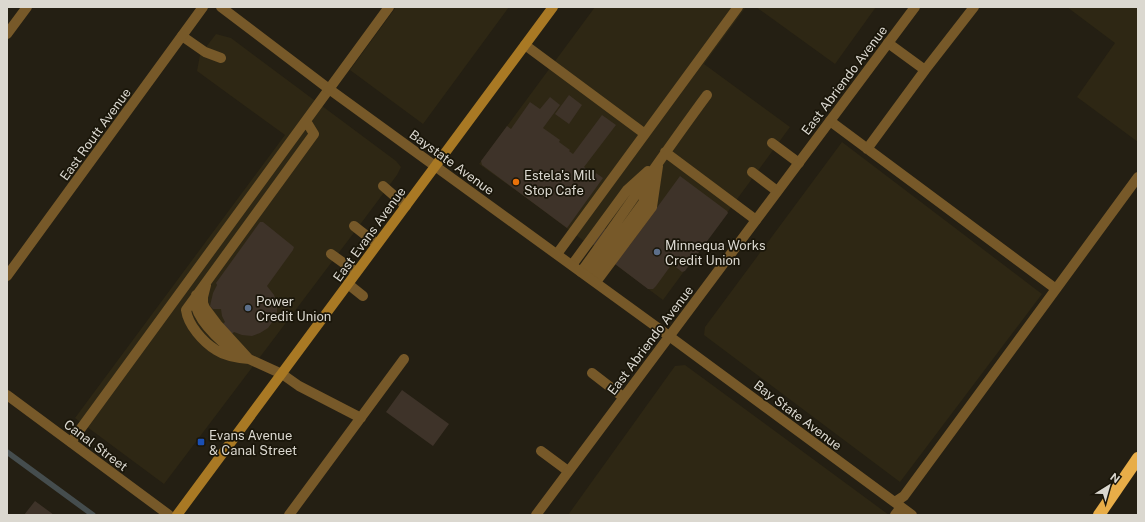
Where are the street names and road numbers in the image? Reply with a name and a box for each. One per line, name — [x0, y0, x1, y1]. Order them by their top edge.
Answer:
street label: East Abriendo Avenue — [798, 23, 890, 138]
street label: East Routt Avenue — [57, 85, 134, 183]
street label: Baystate Avenue — [407, 127, 497, 198]
street label: East Evans Avenue — [330, 184, 409, 284]
street label: East Abriendo Avenue — [604, 283, 696, 398]
street label: Bay State Avenue — [751, 377, 845, 453]
street label: Canal Street — [61, 417, 130, 474]

